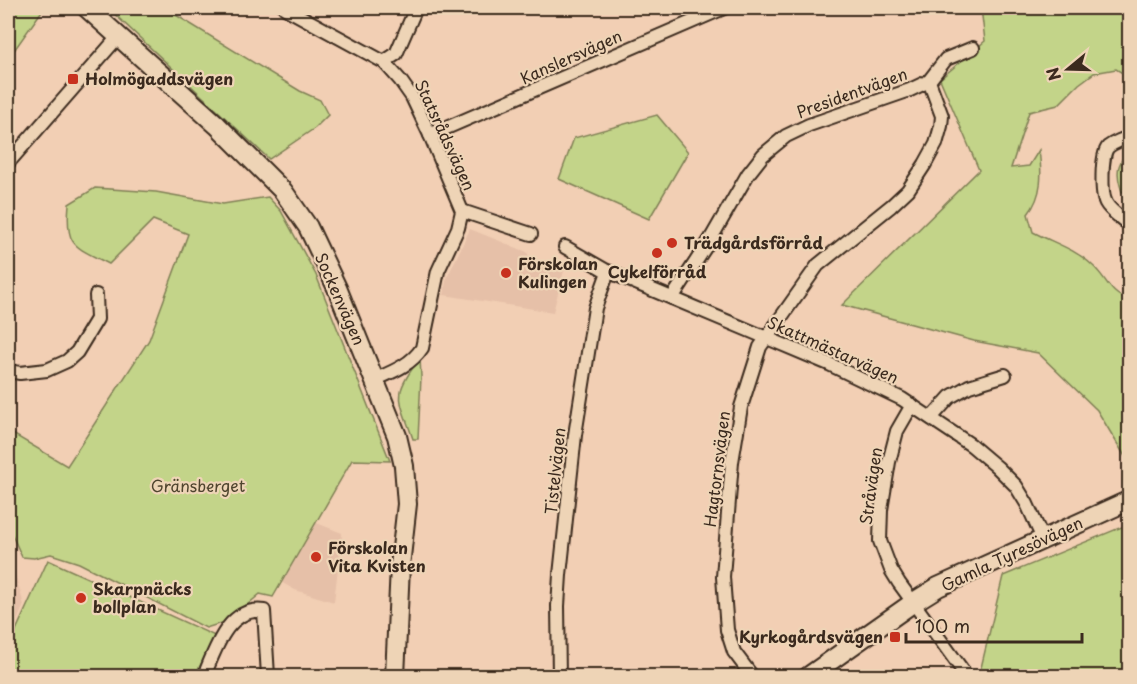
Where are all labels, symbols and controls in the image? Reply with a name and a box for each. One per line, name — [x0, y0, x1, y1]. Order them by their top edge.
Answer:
street label: Kanslersvägen — [516, 23, 625, 89]
north arrow — [1038, 39, 1098, 99]
street label: Presidentvägen — [793, 61, 910, 123]
text: N — [1039, 64, 1066, 84]
place label: Holmögaddsvägen — [85, 66, 233, 90]
marker: Holmögaddsvägen — [66, 72, 80, 86]
street label: Statsrådsvägen — [410, 75, 482, 194]
place label: Trädgårdsförråd — [684, 230, 823, 254]
marker: Trädgårdsförråd — [665, 236, 679, 250]
marker: Cykelförråd — [650, 246, 664, 260]
street label: Sockenvägen — [310, 249, 372, 349]
place label: Förskolan Kulingen — [518, 251, 598, 293]
place label: Cykelförråd — [608, 259, 707, 283]
marker: Förskolan Kulingen — [499, 266, 513, 280]
street label: Skattmästarvägen — [764, 309, 903, 389]
street label: Hagtornsvägen — [697, 409, 735, 528]
street label: Tistelvägen — [538, 426, 570, 515]
street label: Stråvägen — [853, 446, 887, 526]
park label: Gränsberget — [151, 473, 246, 497]
street label: Gamla Tyresövägen — [937, 510, 1086, 597]
place label: Förskolan Vita Kvisten — [328, 535, 426, 577]
marker: Förskolan Vita Kvisten — [309, 550, 323, 564]
place label: Skarpnäcks bollplan — [93, 576, 191, 618]
marker: Skarpnäcks bollplan — [74, 591, 88, 605]
scale bar — [906, 606, 1082, 644]
text: 100 m — [915, 612, 970, 639]
place label: Kyrkogårdsvägen — [739, 624, 883, 648]
marker: Kyrkogårdsvägen — [888, 630, 902, 644]

